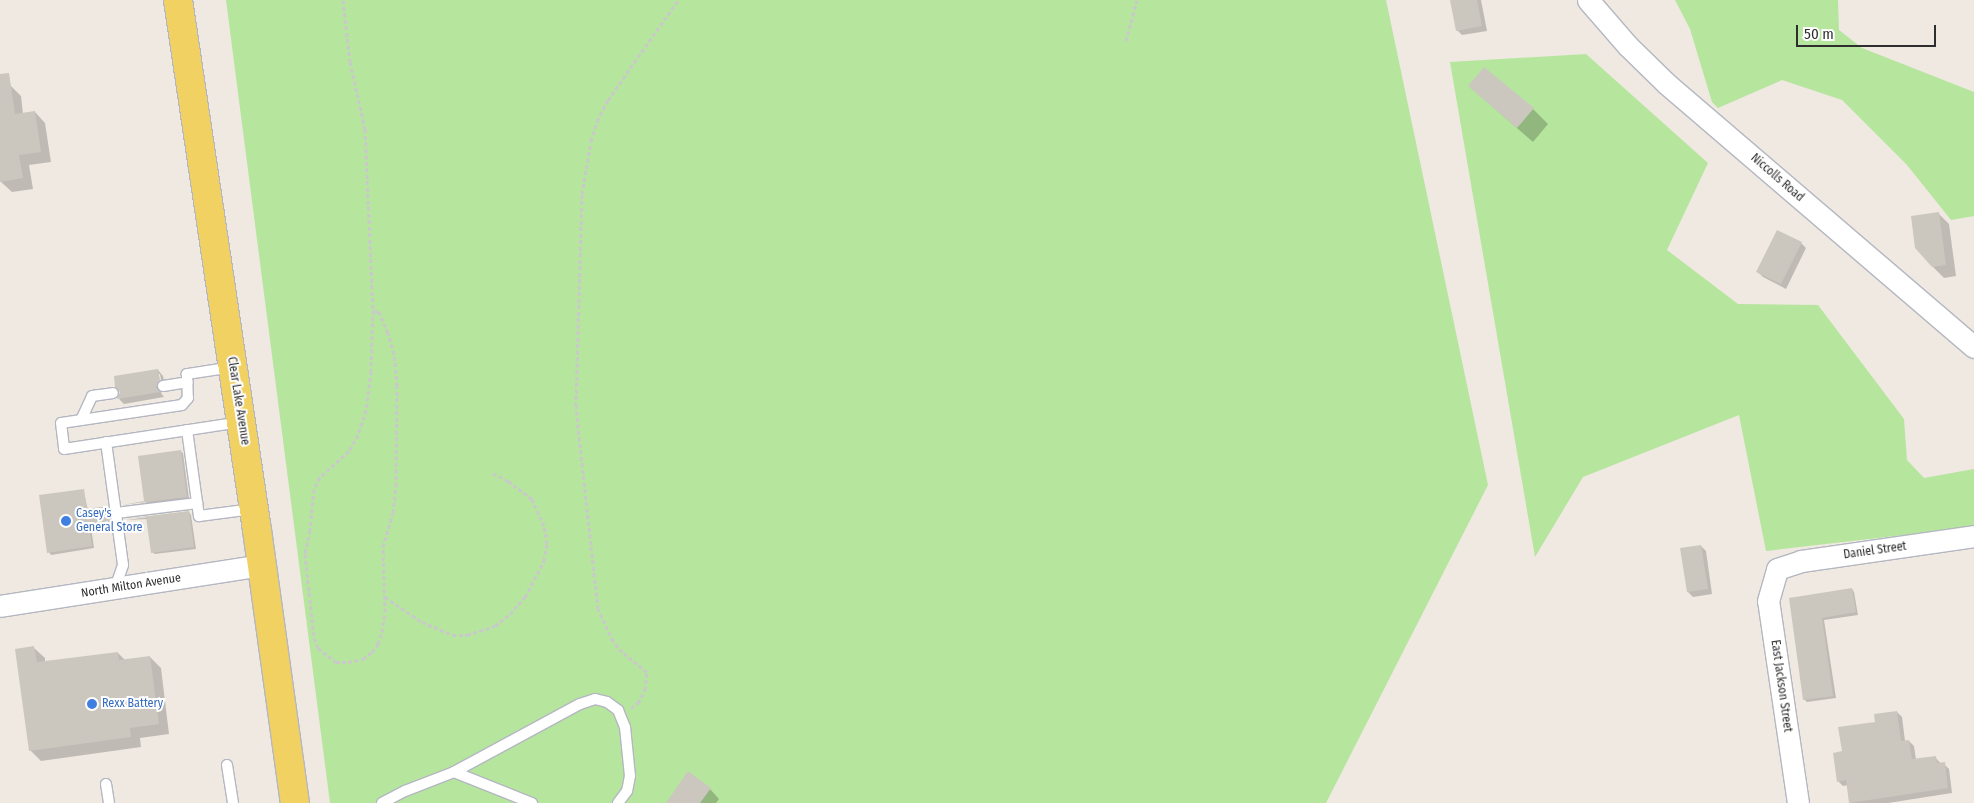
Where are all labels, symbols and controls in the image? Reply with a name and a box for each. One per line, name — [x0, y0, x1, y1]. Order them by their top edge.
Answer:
scale bar — [1799, 15, 1939, 47]
text: 50 m — [1804, 25, 1834, 43]
street label: Niccolls Road — [1748, 151, 1806, 205]
street label: Clear Lake Avenue — [224, 356, 252, 446]
place label: Casey's General Store — [76, 507, 142, 535]
marker: Casey's General Store — [60, 515, 72, 527]
street label: Daniel Street — [1843, 539, 1907, 563]
street label: North Milton Avenue — [80, 571, 182, 601]
street label: East Jackson Street — [1767, 639, 1795, 733]
place label: Rexx Battery — [102, 697, 163, 711]
marker: Rexx Battery — [86, 698, 98, 710]

